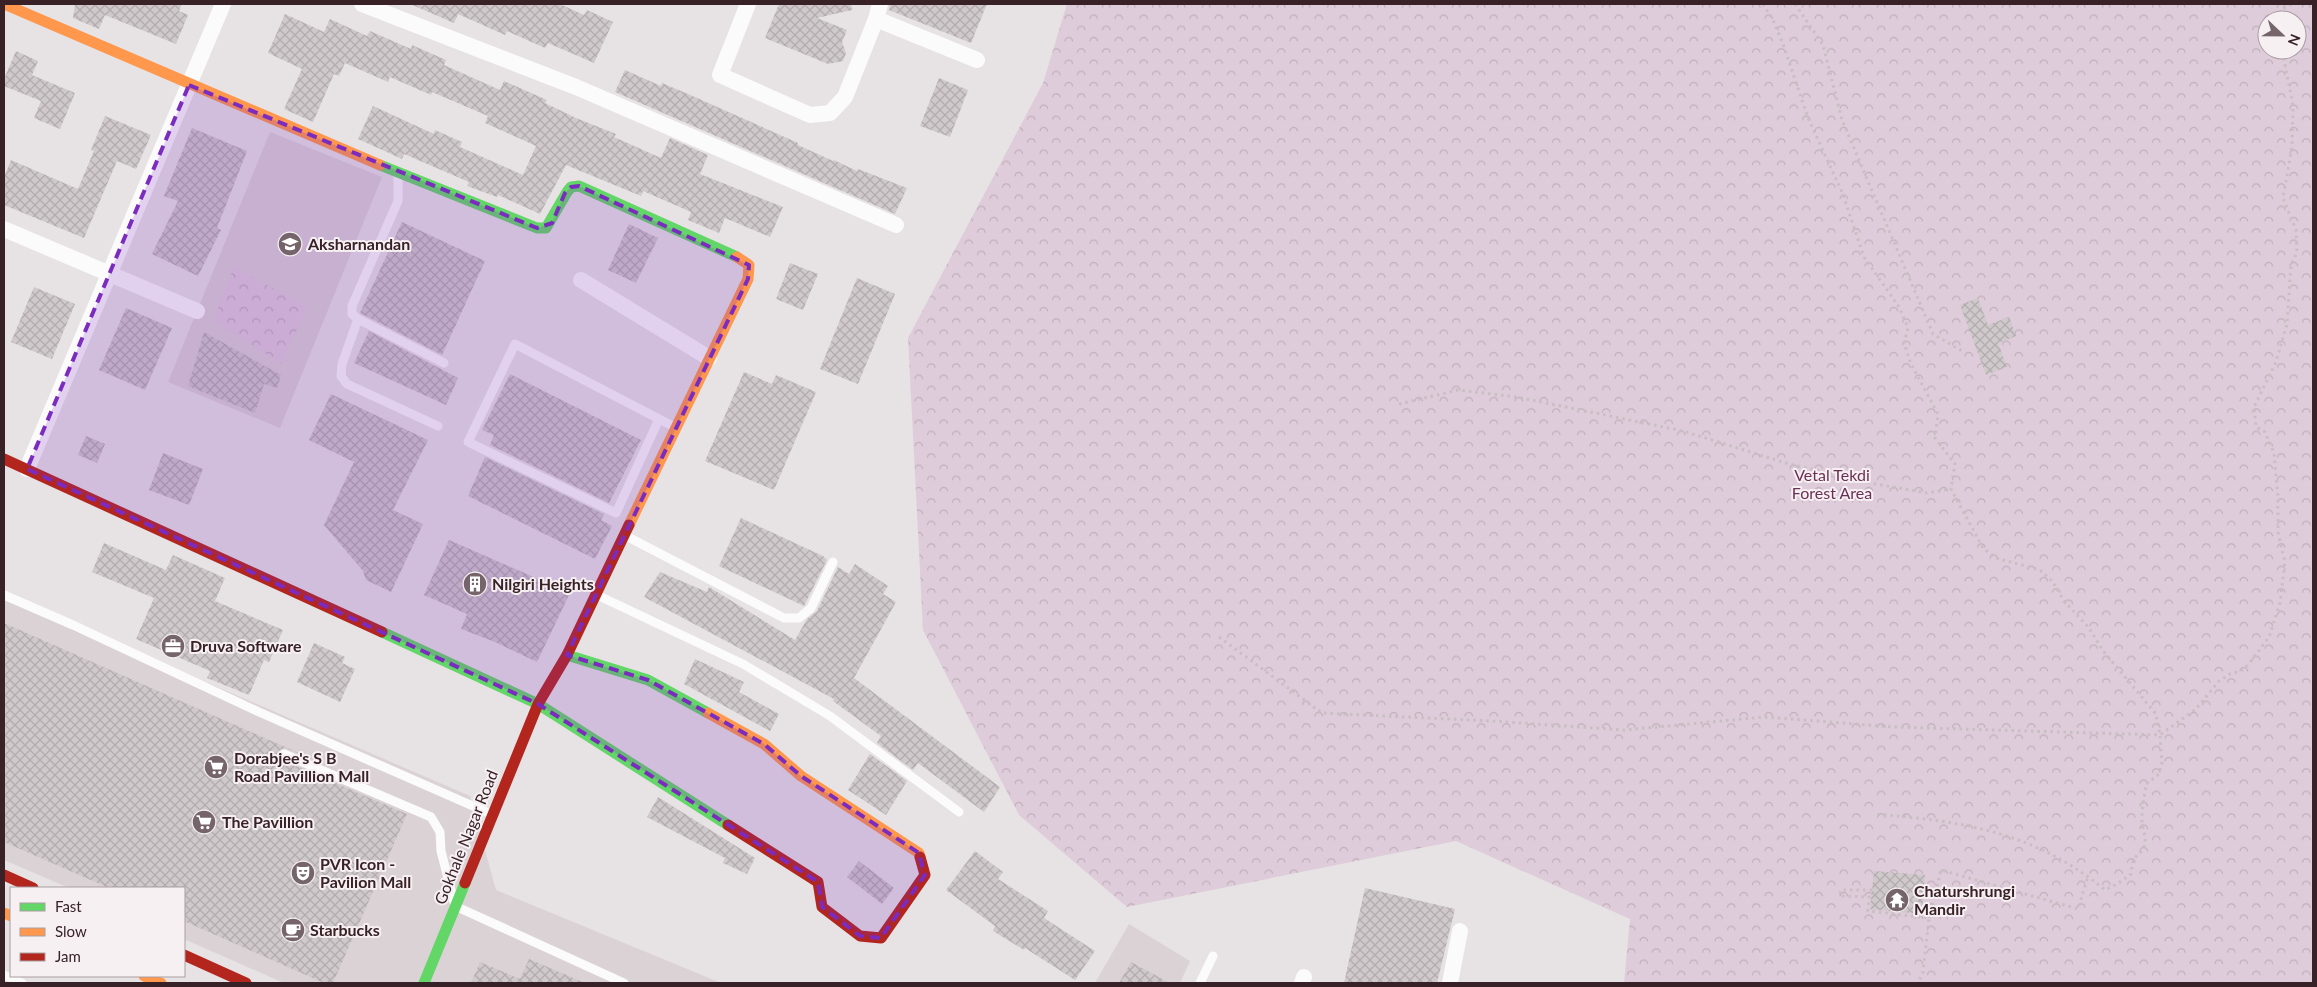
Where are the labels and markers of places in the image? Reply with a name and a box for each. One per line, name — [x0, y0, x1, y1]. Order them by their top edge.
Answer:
school or university icon: Aksharnandan — [277, 231, 303, 257]
place label: Aksharnandan — [307, 234, 410, 253]
building icon: Nilgiri Heights — [462, 571, 488, 597]
place label: Nilgiri Heights — [492, 574, 594, 593]
office icon: Druva Software — [160, 633, 186, 659]
place label: Druva Software — [190, 636, 302, 655]
place label: Dorabjee's S B Road Pavillion Mall — [234, 748, 369, 785]
supermarket icon: Dorabjee's S B Road Pavillion Mall — [203, 754, 229, 780]
supermarket icon: The Pavillion — [191, 809, 217, 835]
place label: The Pavillion — [222, 812, 313, 831]
place label: PVR Icon - Pavilion Mall — [320, 854, 411, 891]
theatre icon: PVR Icon - Pavilion Mall — [290, 860, 316, 886]
place label: Chaturshrungi Mandir — [1914, 881, 2015, 918]
temple icon: Chaturshrungi Mandir — [1884, 887, 1910, 913]
cafe icon: Starbucks — [280, 917, 306, 943]
place label: Starbucks — [310, 920, 380, 939]

